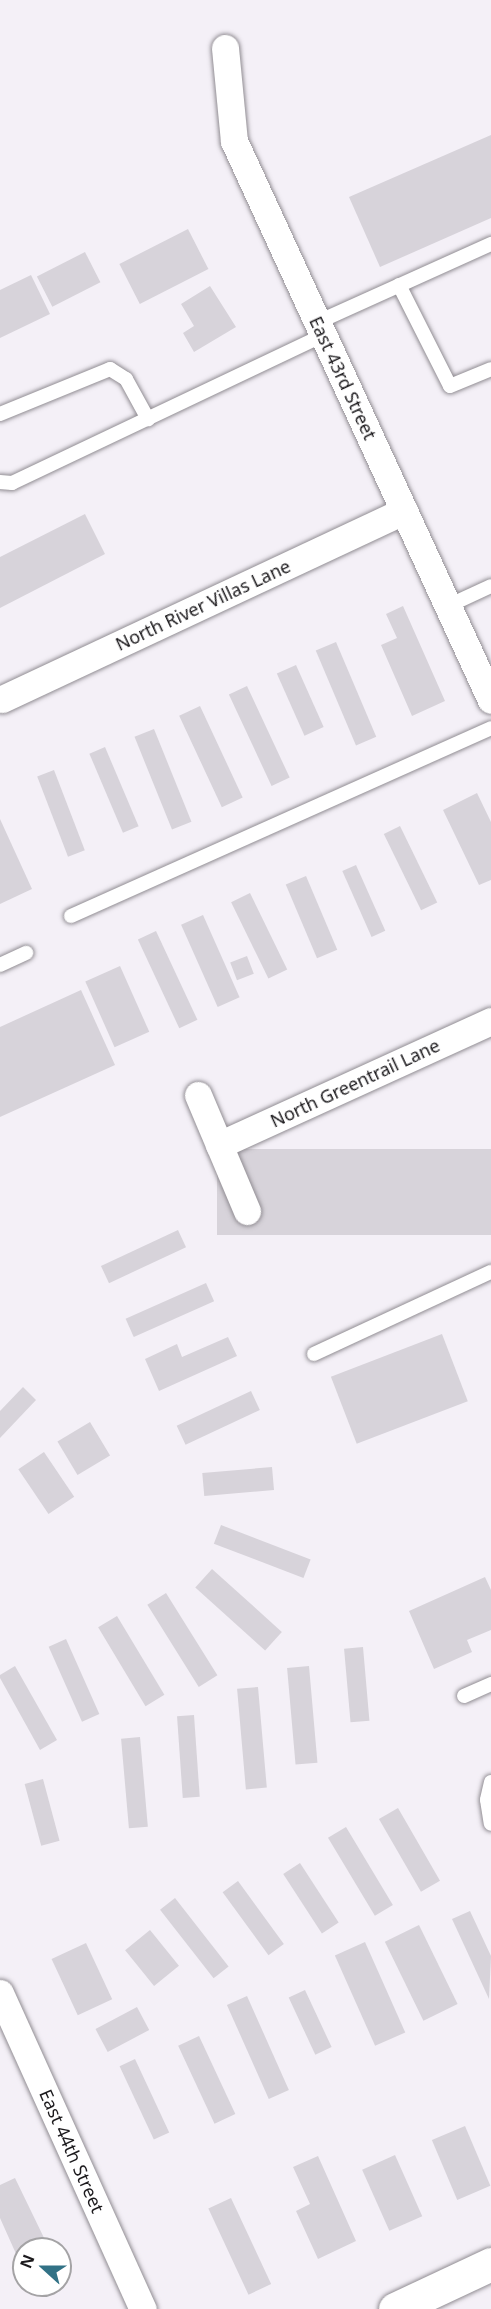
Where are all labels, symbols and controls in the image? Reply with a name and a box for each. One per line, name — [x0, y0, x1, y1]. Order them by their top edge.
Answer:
street label: East 43rd Street — [305, 313, 381, 443]
street label: North River Villas Lane — [112, 555, 294, 655]
street label: North Greentrail Lane — [267, 1034, 443, 1132]
street label: East 44th Street — [35, 2086, 109, 2216]
north arrow — [12, 2237, 72, 2297]
text: N — [14, 2251, 40, 2271]

